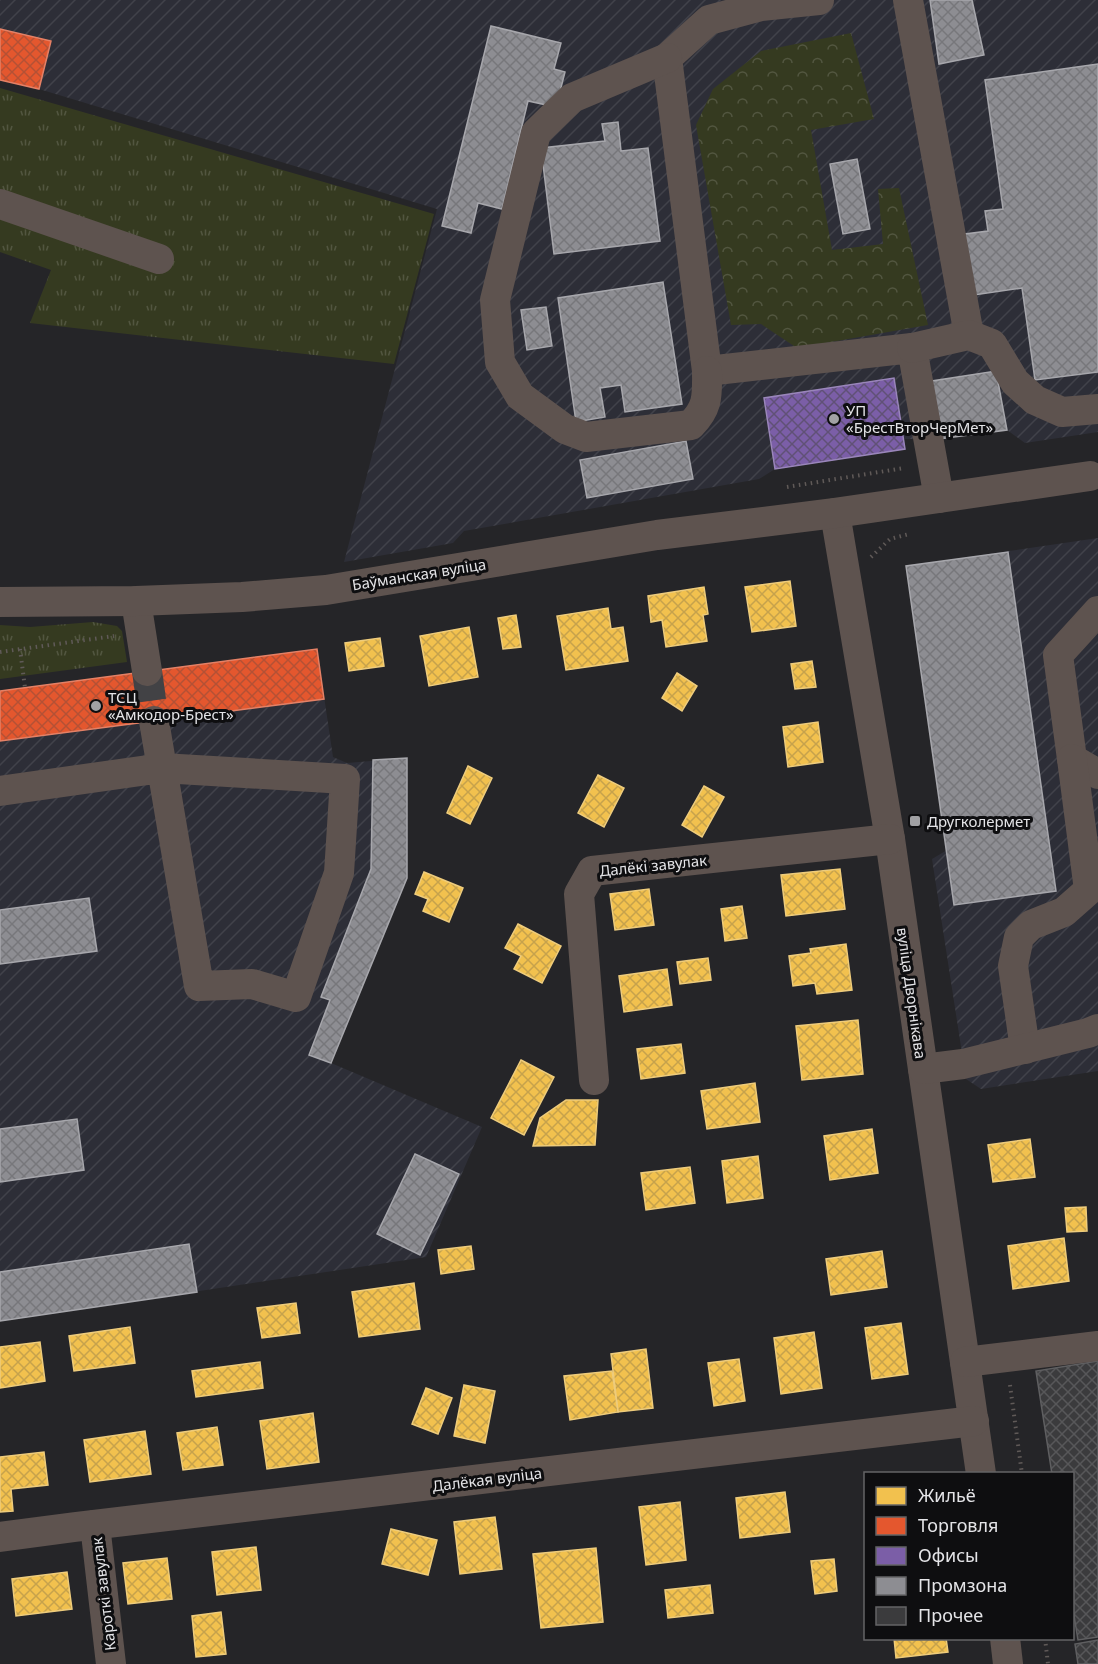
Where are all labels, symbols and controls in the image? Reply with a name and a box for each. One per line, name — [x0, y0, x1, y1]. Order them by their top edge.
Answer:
place label: УП «БрестВторЧерМет» — [846, 400, 993, 437]
marker: УП «БрестВторЧерМет» — [827, 412, 841, 426]
street label: Баўманская вуліца — [351, 554, 487, 594]
place label: ТСЦ «Амкодор-Брест» — [108, 687, 234, 724]
marker: ТСЦ «Амкодор-Брест» — [89, 699, 103, 713]
place label: Другколермет — [927, 811, 1030, 831]
marker: Другколермет — [908, 814, 922, 828]
street label: Далёкі завулак — [598, 849, 708, 881]
street label: вуліца Дворнікава — [893, 926, 931, 1060]
street label: Далёкая вуліца — [431, 1462, 543, 1496]
legend — [864, 1472, 1074, 1640]
text: Жильё — [918, 1483, 976, 1507]
text: Торговля — [918, 1513, 998, 1537]
street label: Кароткі завулак — [86, 1536, 120, 1652]
text: Офисы — [918, 1543, 979, 1567]
text: Промзона — [918, 1573, 1007, 1597]
text: Прочее — [918, 1603, 983, 1627]

